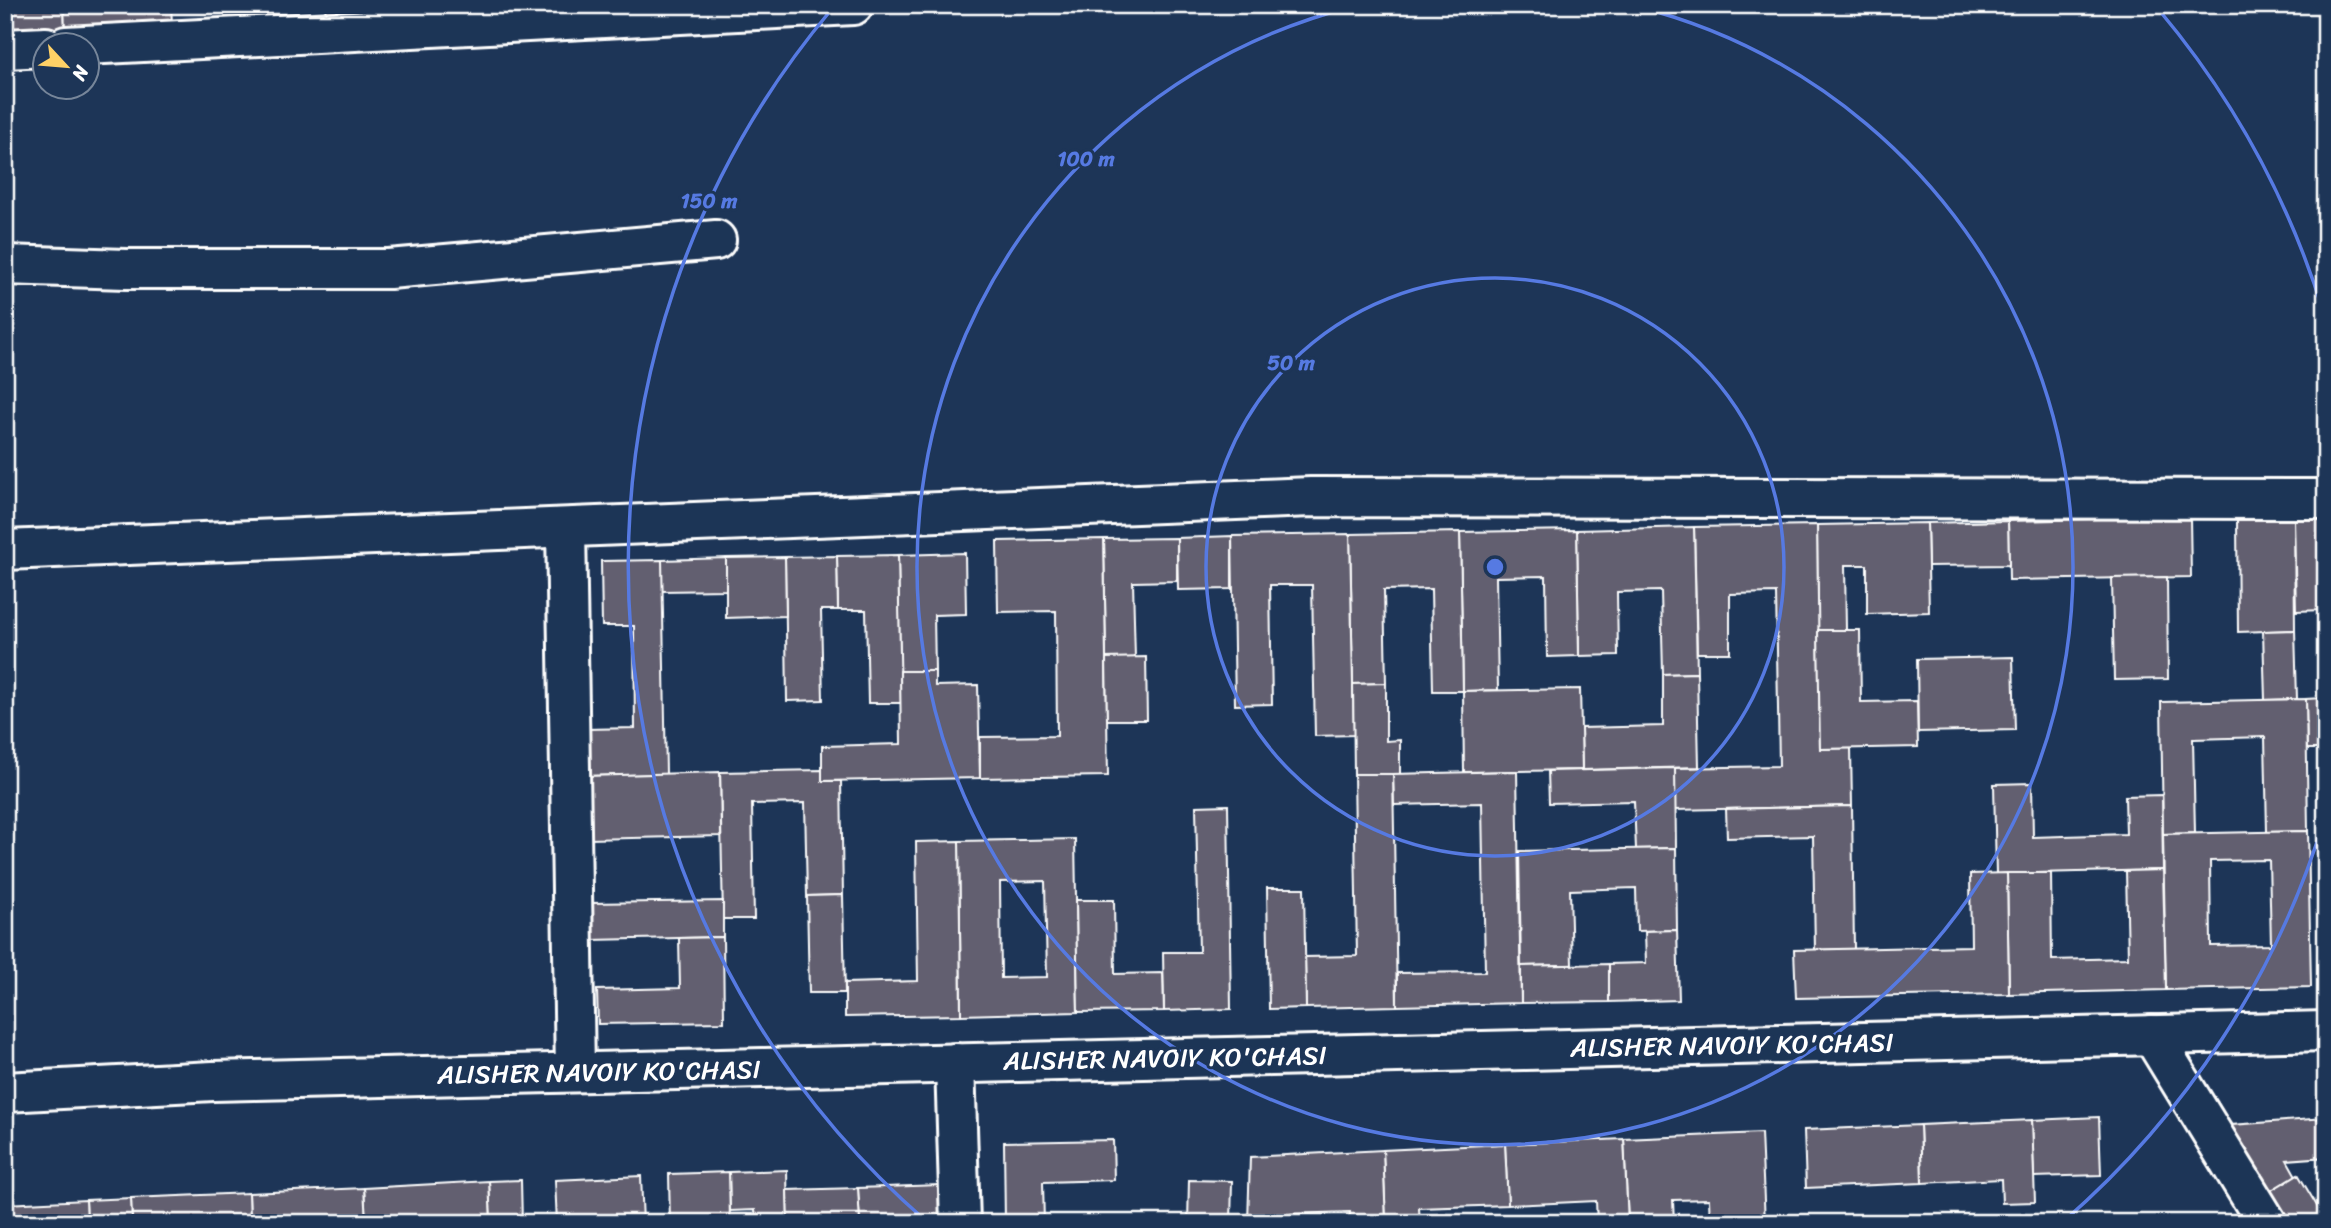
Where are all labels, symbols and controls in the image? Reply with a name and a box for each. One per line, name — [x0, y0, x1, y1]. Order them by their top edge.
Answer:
north arrow — [32, 32, 102, 102]
text: N — [63, 59, 99, 87]
text: 100 m — [1057, 140, 1115, 178]
text: 150 m — [681, 182, 738, 220]
text: 50 m — [1267, 344, 1316, 382]
centre of rings — [1483, 555, 1507, 579]
street label: ALISHER NAVOIY KO'CHASI — [1569, 1019, 1894, 1071]
street label: ALISHER NAVOIY KO'CHASI — [1002, 1032, 1327, 1084]
street label: ALISHER NAVOIY KO'CHASI — [436, 1046, 761, 1098]

